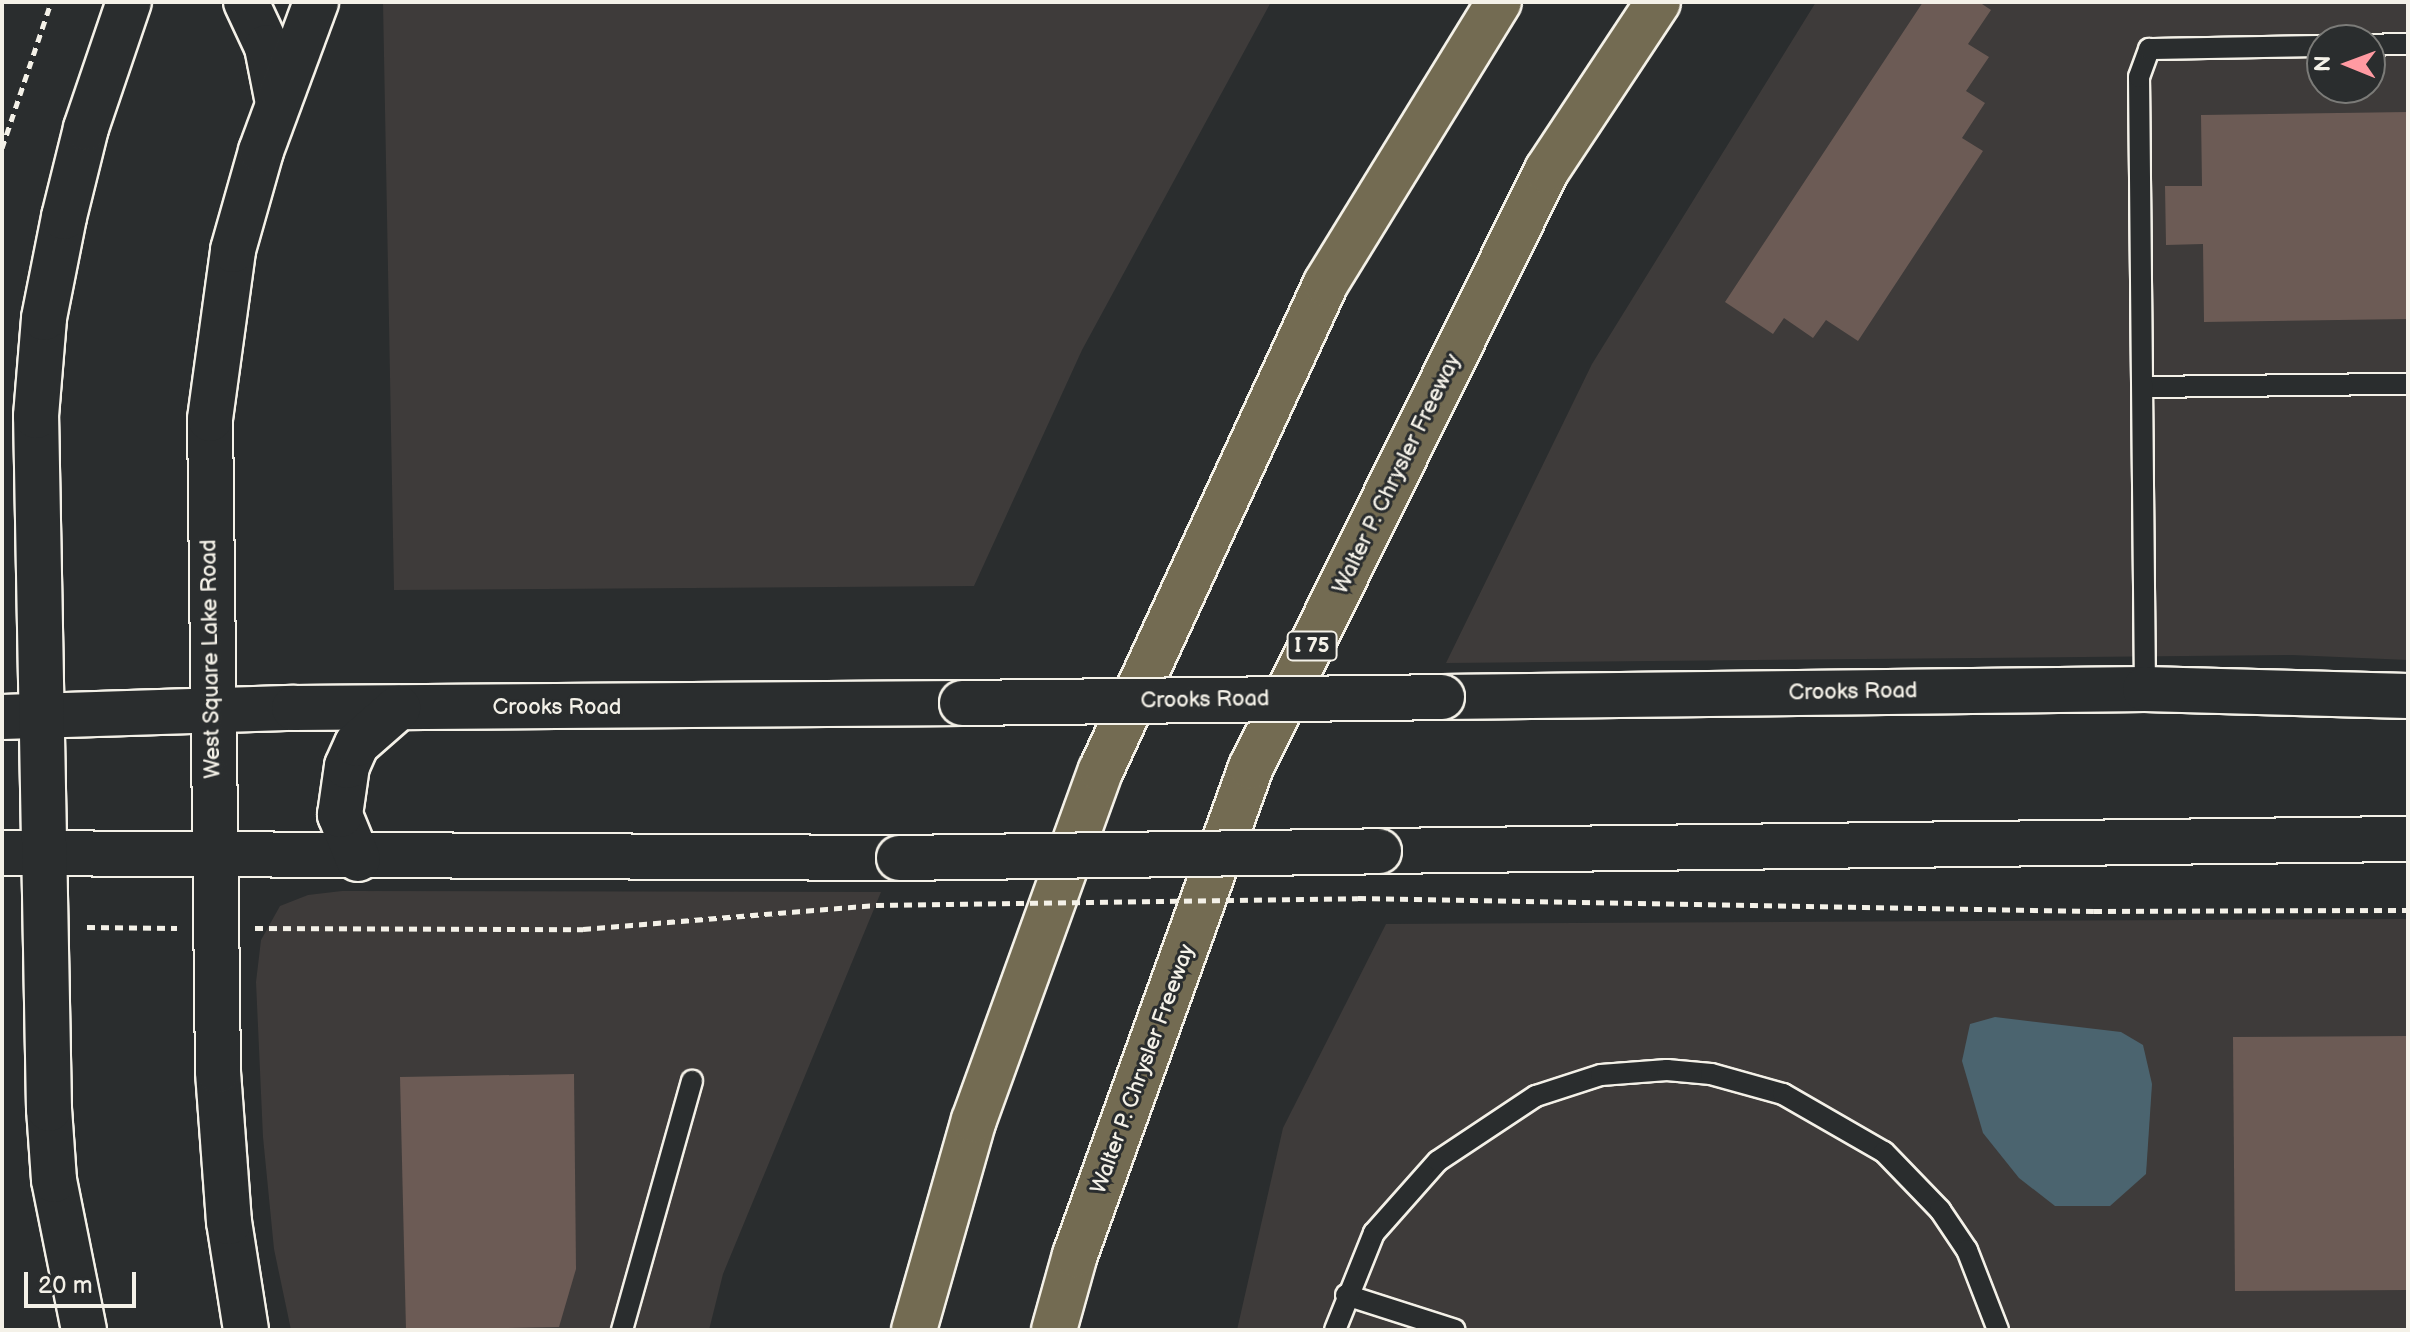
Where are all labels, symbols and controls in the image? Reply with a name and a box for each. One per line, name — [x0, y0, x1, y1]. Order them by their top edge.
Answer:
north arrow — [2306, 24, 2386, 104]
text: N — [2310, 55, 2337, 72]
street label: Walter P. Chrysler Freeway — [1327, 350, 1467, 598]
street label: West Square Lake Road — [196, 539, 226, 779]
road number: I 75 — [1286, 630, 1338, 662]
street label: Crooks Road — [1788, 678, 1918, 706]
street label: Crooks Road — [1140, 686, 1270, 714]
street label: Crooks Road — [493, 695, 621, 721]
street label: Walter P. Chrysler Freeway — [1086, 941, 1200, 1197]
scale bar — [28, 1256, 140, 1306]
text: 20 m — [38, 1271, 93, 1300]

